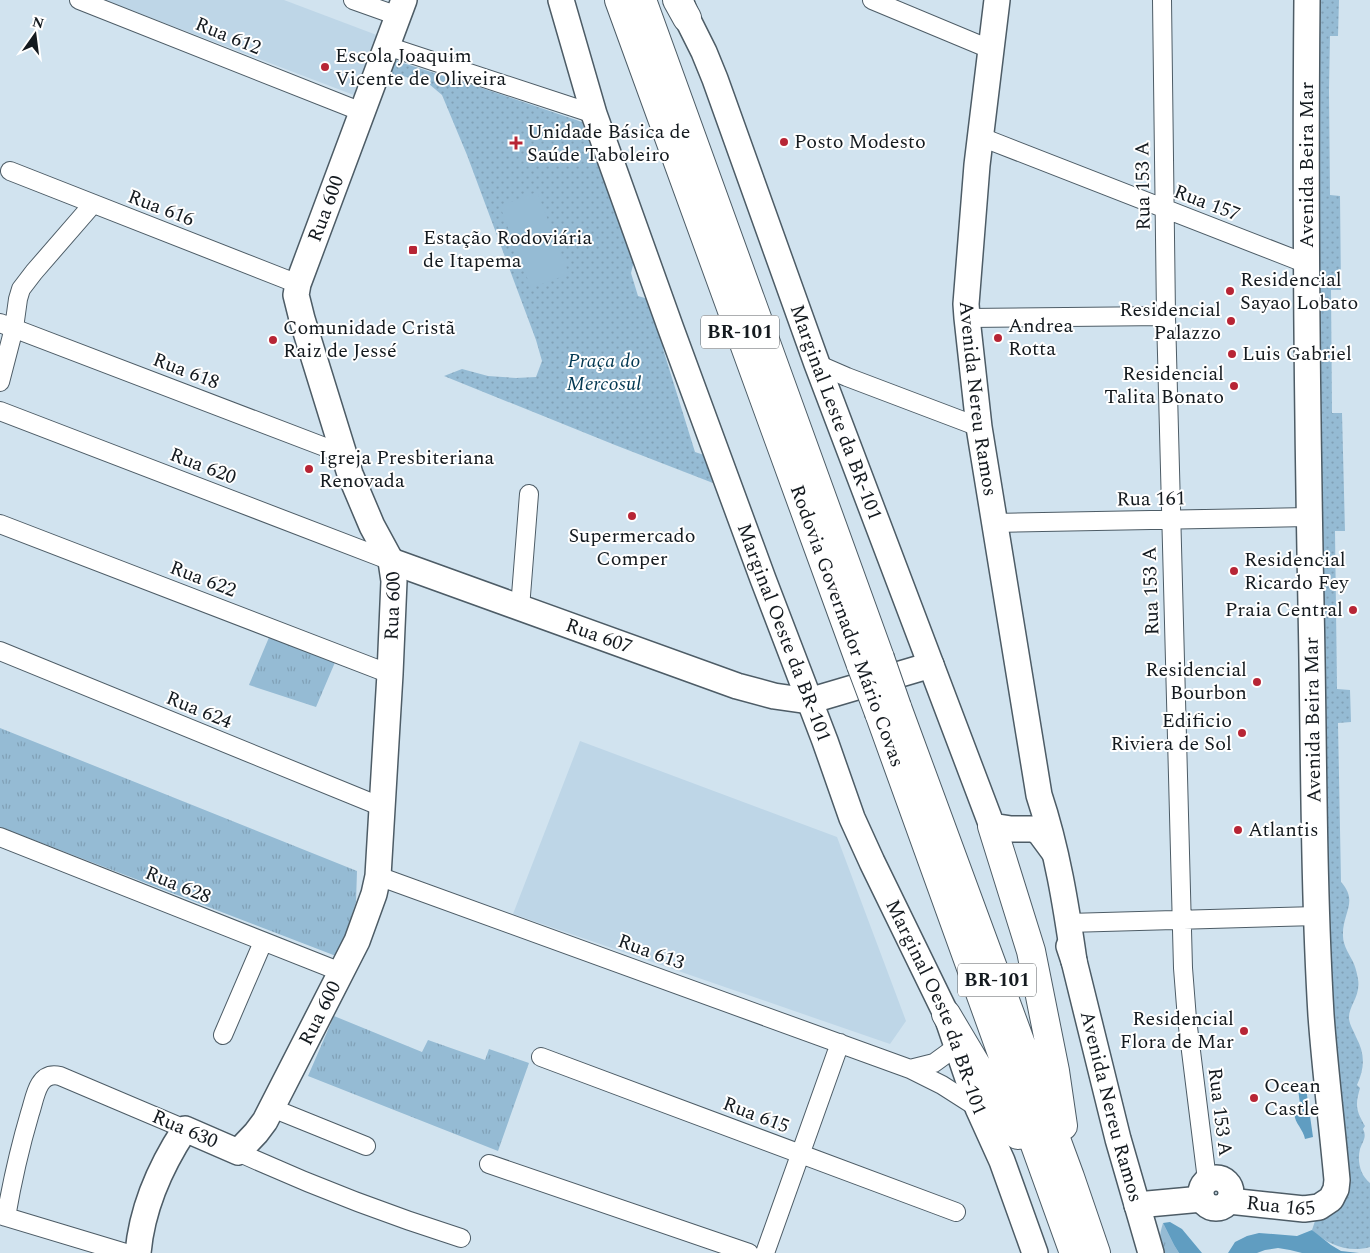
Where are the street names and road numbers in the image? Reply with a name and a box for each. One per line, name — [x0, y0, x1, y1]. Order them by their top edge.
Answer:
street label: Rua 612 — [190, 9, 266, 63]
street label: Avenida Beira Mar — [1292, 82, 1322, 248]
street label: Rua 153 A — [1127, 141, 1159, 231]
street label: Rua 600 — [300, 171, 352, 246]
street label: Rua 157 — [1169, 177, 1245, 229]
street label: Rua 616 — [123, 182, 199, 234]
street label: Marginal Leste da BR-101 — [782, 300, 890, 525]
street label: Avenida Nereu Ramos — [951, 300, 1005, 499]
road number: BR-101 — [701, 316, 779, 348]
street label: Rua 618 — [148, 345, 224, 397]
street label: Rua 620 — [165, 440, 241, 492]
street label: Rodovia Governador Mário Covas — [782, 481, 912, 771]
street label: Rua 161 — [1116, 483, 1186, 515]
street label: Marginal Oeste da BR-101 — [729, 519, 839, 746]
street label: Rua 153 A — [1134, 546, 1168, 636]
street label: Rua 622 — [165, 553, 241, 605]
street label: Rua 600 — [376, 569, 409, 641]
street label: Rua 607 — [561, 610, 637, 662]
street label: Avenida Beira Mar — [1297, 637, 1329, 803]
street label: Rua 624 — [161, 683, 237, 737]
street label: Rua 628 — [140, 858, 216, 912]
street label: Marginal Oeste da BR-101 — [877, 894, 994, 1120]
street label: Rua 613 — [613, 926, 689, 978]
road number: BR-101 — [958, 964, 1036, 996]
street label: Rua 600 — [291, 976, 349, 1051]
street label: Avenida Nereu Ramos — [1072, 1008, 1151, 1206]
street label: Rua 153 A — [1200, 1066, 1240, 1158]
street label: Rua 615 — [718, 1089, 794, 1141]
street label: Rua 630 — [147, 1102, 223, 1156]
street label: Rua 165 — [1245, 1188, 1317, 1224]

